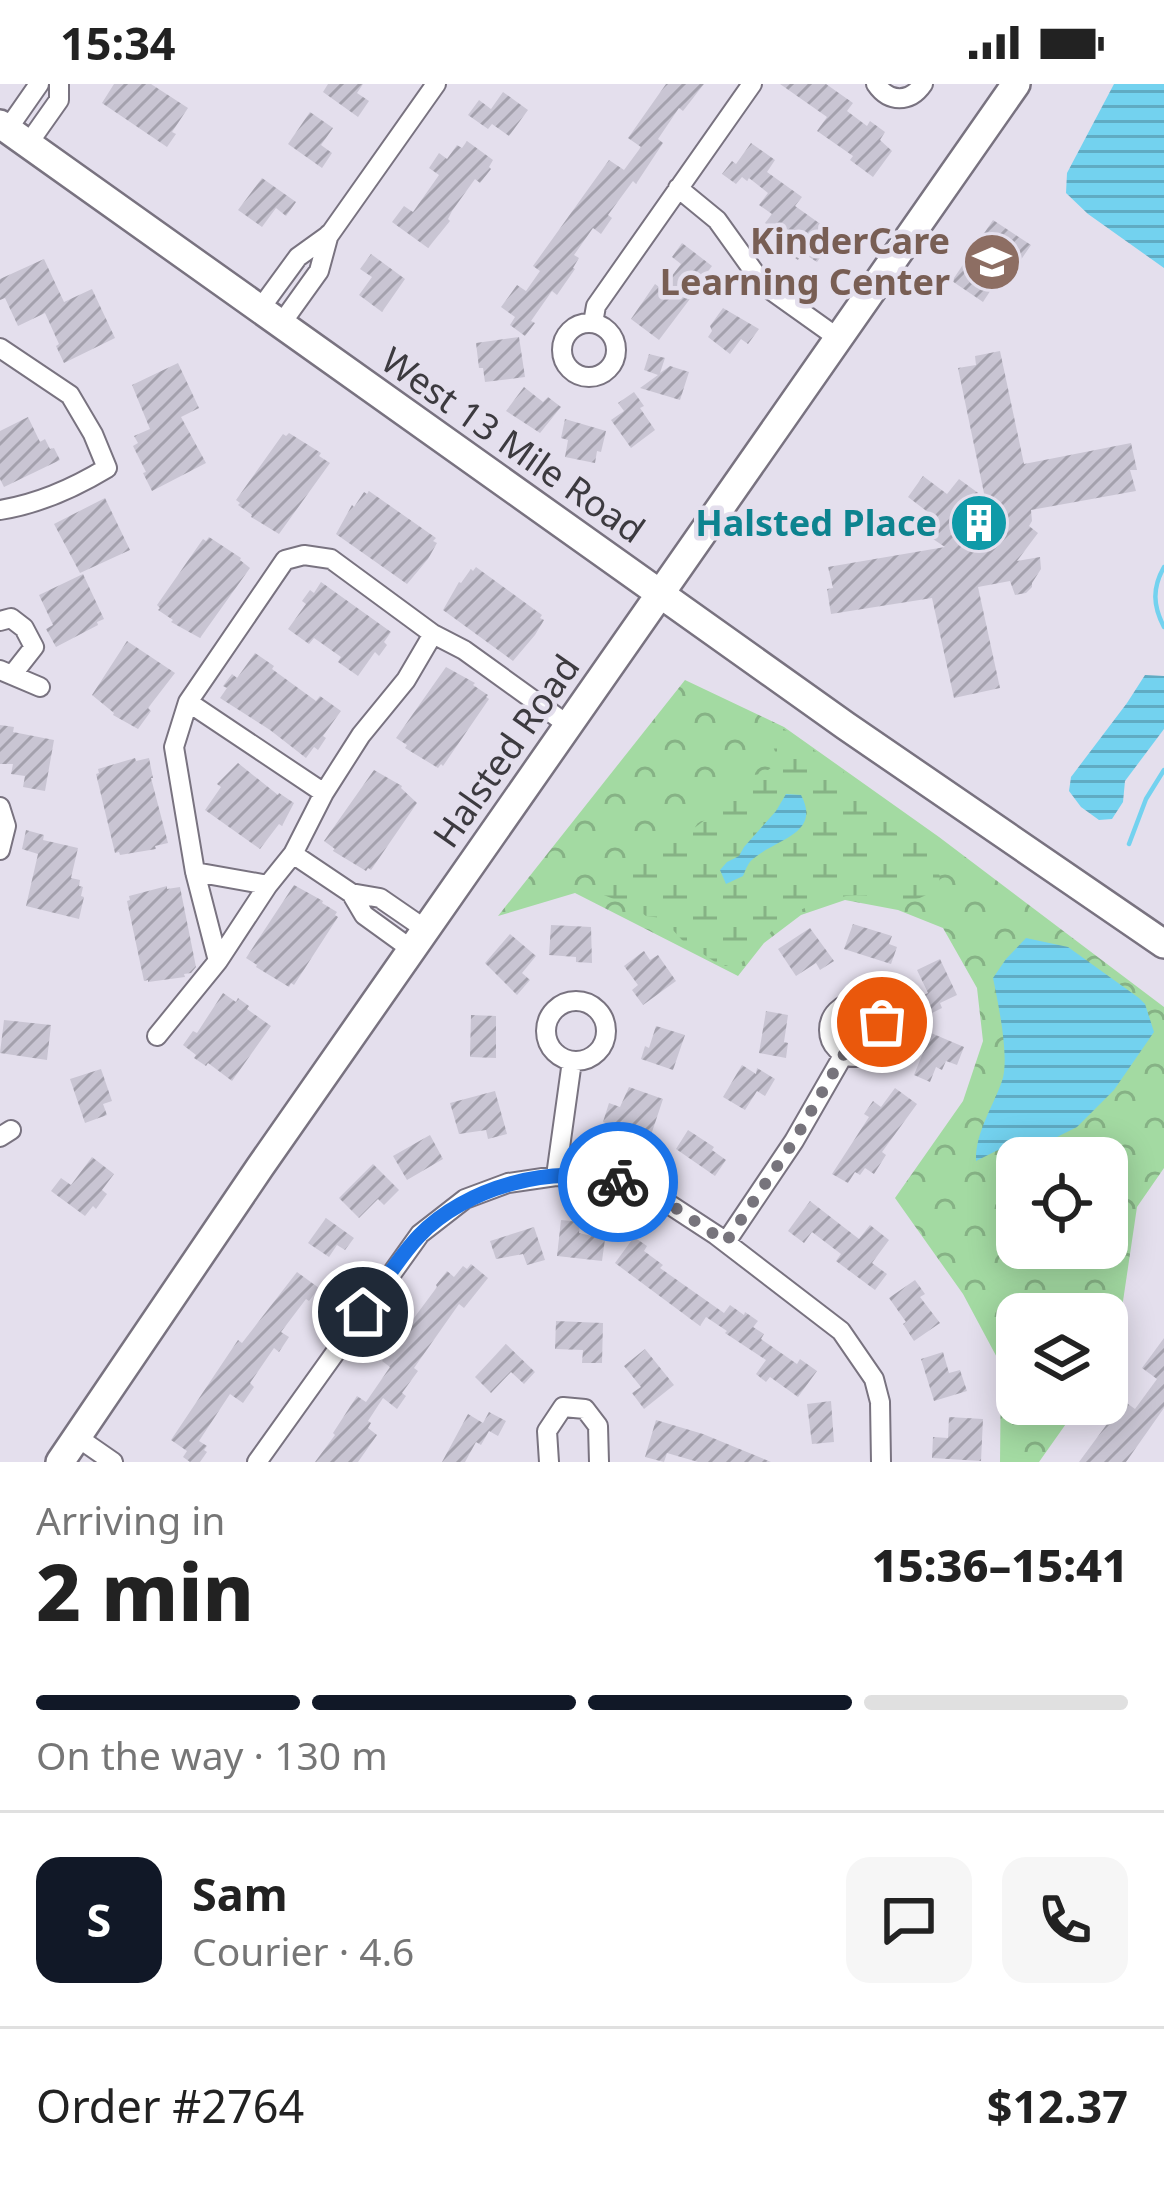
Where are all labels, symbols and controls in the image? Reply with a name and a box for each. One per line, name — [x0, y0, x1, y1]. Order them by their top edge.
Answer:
text: 15:34 — [60, 12, 176, 73]
place label: KinderCare Learning Center — [660, 216, 950, 306]
school or university icon: KinderCare Learning Center — [961, 231, 1023, 293]
street label: West 13 Mile Road — [372, 335, 655, 554]
building icon: Halsted Place — [948, 492, 1010, 554]
place label: Halsted Place — [695, 498, 937, 547]
street label: Halsted Road — [421, 645, 590, 857]
pin — [831, 971, 933, 1073]
icon: bag — [849, 989, 915, 1055]
courier — [558, 1122, 678, 1242]
map controls — [996, 1137, 1128, 1425]
button: locate — [996, 1137, 1128, 1269]
icon: bike — [585, 1149, 651, 1215]
pin — [312, 1261, 414, 1363]
icon: home — [330, 1279, 396, 1345]
button: layers — [996, 1293, 1128, 1425]
text: Arriving in — [36, 1493, 225, 1546]
text: 15:36–15:41 — [872, 1534, 1128, 1595]
text: 2 min — [36, 1538, 254, 1644]
text: On the way · 130 m — [36, 1728, 388, 1781]
button: chat — [846, 1857, 972, 1983]
button: phone — [1002, 1857, 1128, 1983]
text: Sam — [192, 1863, 288, 1924]
text: S — [87, 1889, 111, 1950]
text: Courier · 4.6 — [192, 1924, 414, 1977]
text: Order #2764 — [36, 2075, 304, 2136]
text: $12.37 — [987, 2075, 1128, 2136]

